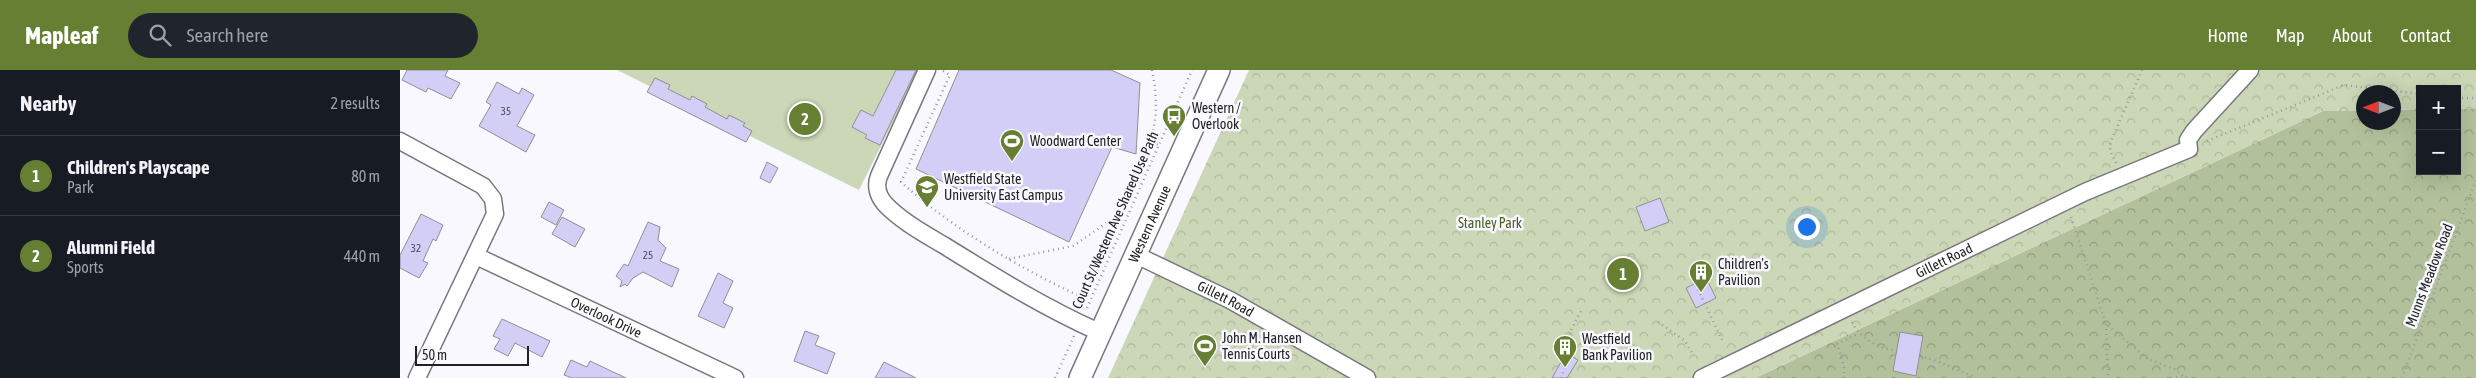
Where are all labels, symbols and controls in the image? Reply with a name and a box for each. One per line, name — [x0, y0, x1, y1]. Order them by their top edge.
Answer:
search box — [128, 13, 478, 58]
icon: search — [146, 21, 174, 49]
text: Mapleaf — [25, 22, 98, 49]
text: Search here — [186, 24, 268, 46]
text: Home — [2208, 25, 2248, 46]
text: Map — [2276, 25, 2305, 46]
text: About — [2333, 25, 2372, 46]
text: Contact — [2400, 25, 2451, 46]
north arrow — [2356, 85, 2401, 130]
map controls — [2416, 85, 2461, 175]
button: + — [2416, 85, 2461, 130]
text: Nearby — [20, 91, 76, 115]
text: 2 results — [330, 94, 380, 112]
pin: 2 — [789, 100, 821, 138]
place label: Western / Overlook — [1192, 100, 1241, 132]
bus stop icon: Western / Overlook — [1161, 103, 1187, 137]
house number: 35 — [501, 105, 511, 117]
sports icon: Woodward Center — [999, 128, 1025, 162]
street label: Court St/Western Ave Shared Use Path — [1069, 129, 1161, 311]
button: − — [2416, 130, 2461, 175]
place label: Woodward Center — [1030, 133, 1122, 149]
text: Children's Playscape — [67, 156, 210, 178]
text: 1 — [32, 167, 40, 185]
text: 80 m — [351, 167, 380, 185]
place label: Westfield State University East Campus — [944, 171, 1063, 203]
school or university icon: Westfield State University East Campus — [914, 174, 940, 208]
text: Park — [67, 178, 94, 196]
street label: Western Avenue — [1125, 183, 1174, 265]
your location — [1794, 214, 1820, 240]
park label: Stanley Park — [1458, 215, 1522, 231]
street label: Munns Meadow Road — [2402, 221, 2456, 329]
text: Alumni Field — [67, 236, 155, 258]
street label: Gillett Road — [1913, 240, 1975, 281]
house number: 32 — [411, 242, 421, 254]
text: 2 — [32, 247, 40, 265]
text: 440 m — [344, 247, 380, 265]
house number: 25 — [643, 249, 653, 261]
pin: 1 — [1607, 255, 1639, 293]
place label: Children's Pavilion — [1718, 256, 1769, 288]
text: Sports — [67, 258, 104, 276]
building icon: Children's Pavilion — [1688, 259, 1714, 293]
street label: Gillett Road — [1195, 278, 1257, 320]
street label: Overlook Drive — [568, 294, 644, 341]
place label: John M. Hansen Tennis Courts — [1222, 330, 1302, 362]
place label: Westfield Bank Pavilion — [1582, 331, 1652, 363]
sports icon: John M. Hansen Tennis Courts — [1192, 333, 1218, 367]
building icon: Westfield Bank Pavilion — [1552, 334, 1578, 368]
scale bar — [415, 343, 529, 366]
text: 50 m — [422, 347, 447, 363]

